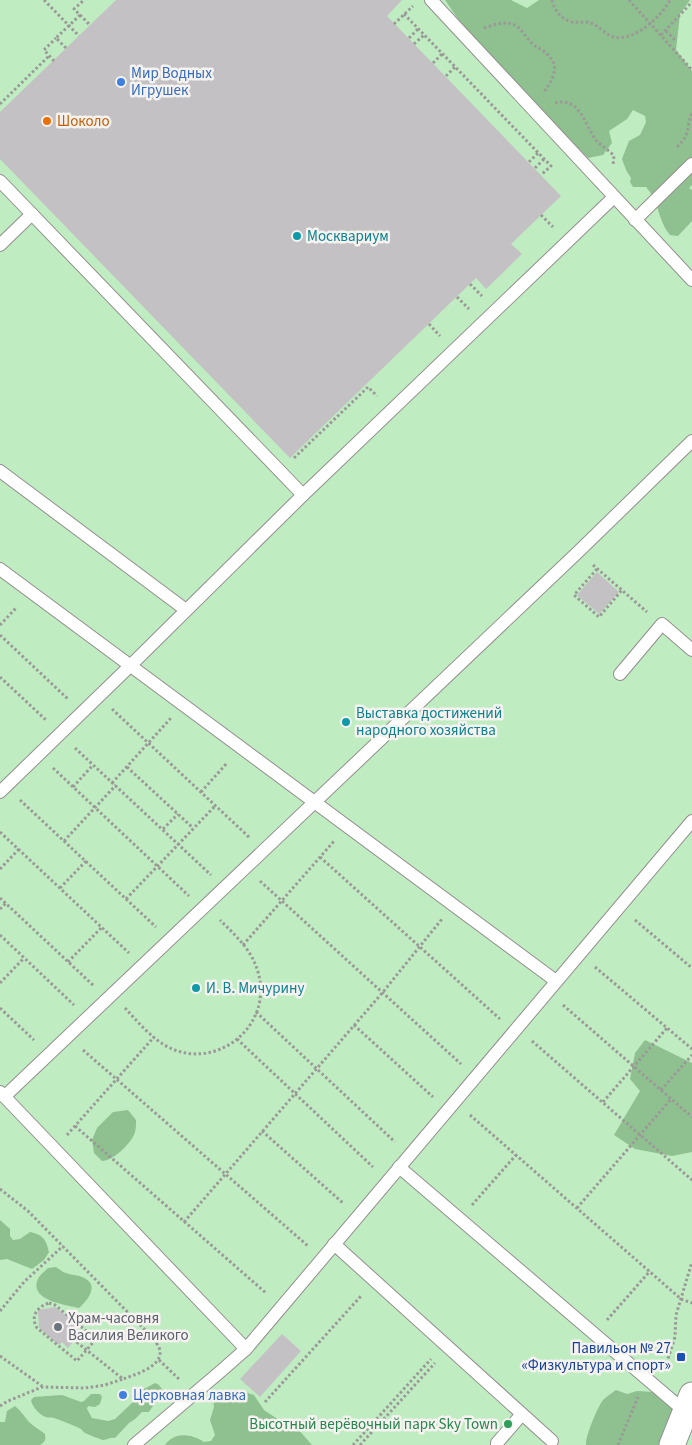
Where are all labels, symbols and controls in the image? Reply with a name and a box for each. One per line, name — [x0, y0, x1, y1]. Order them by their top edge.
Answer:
place label: Мир Водных Игрушек — [131, 63, 212, 101]
marker: Мир Водных Игрушек — [115, 76, 127, 88]
place label: Шоколо — [57, 111, 110, 132]
marker: Шоколо — [41, 115, 53, 127]
place label: Москвариум — [307, 226, 389, 247]
marker: Москвариум — [291, 230, 303, 242]
place label: Выставка достижений народного хозяйства — [356, 703, 502, 741]
marker: Выставка достижений народного хозяйства — [340, 716, 352, 728]
place label: И. В. Мичурину — [206, 978, 304, 999]
marker: И. В. Мичурину — [190, 982, 202, 994]
place label: Храм-часовня Василия Великого — [68, 1308, 189, 1346]
marker: Храм-часовня Василия Великого — [52, 1321, 64, 1333]
place label: Павильон № 27 «Физкультура и спорт» — [521, 1338, 671, 1376]
marker: Павильон № 27 «Физкультура и спорт» — [675, 1351, 687, 1363]
place label: Церковная лавка — [133, 1385, 246, 1406]
marker: Церковная лавка — [117, 1389, 129, 1401]
place label: Высотный верёвочный парк Sky Town — [249, 1414, 498, 1435]
marker: Высотный верёвочный парк Sky Town — [502, 1418, 514, 1430]

